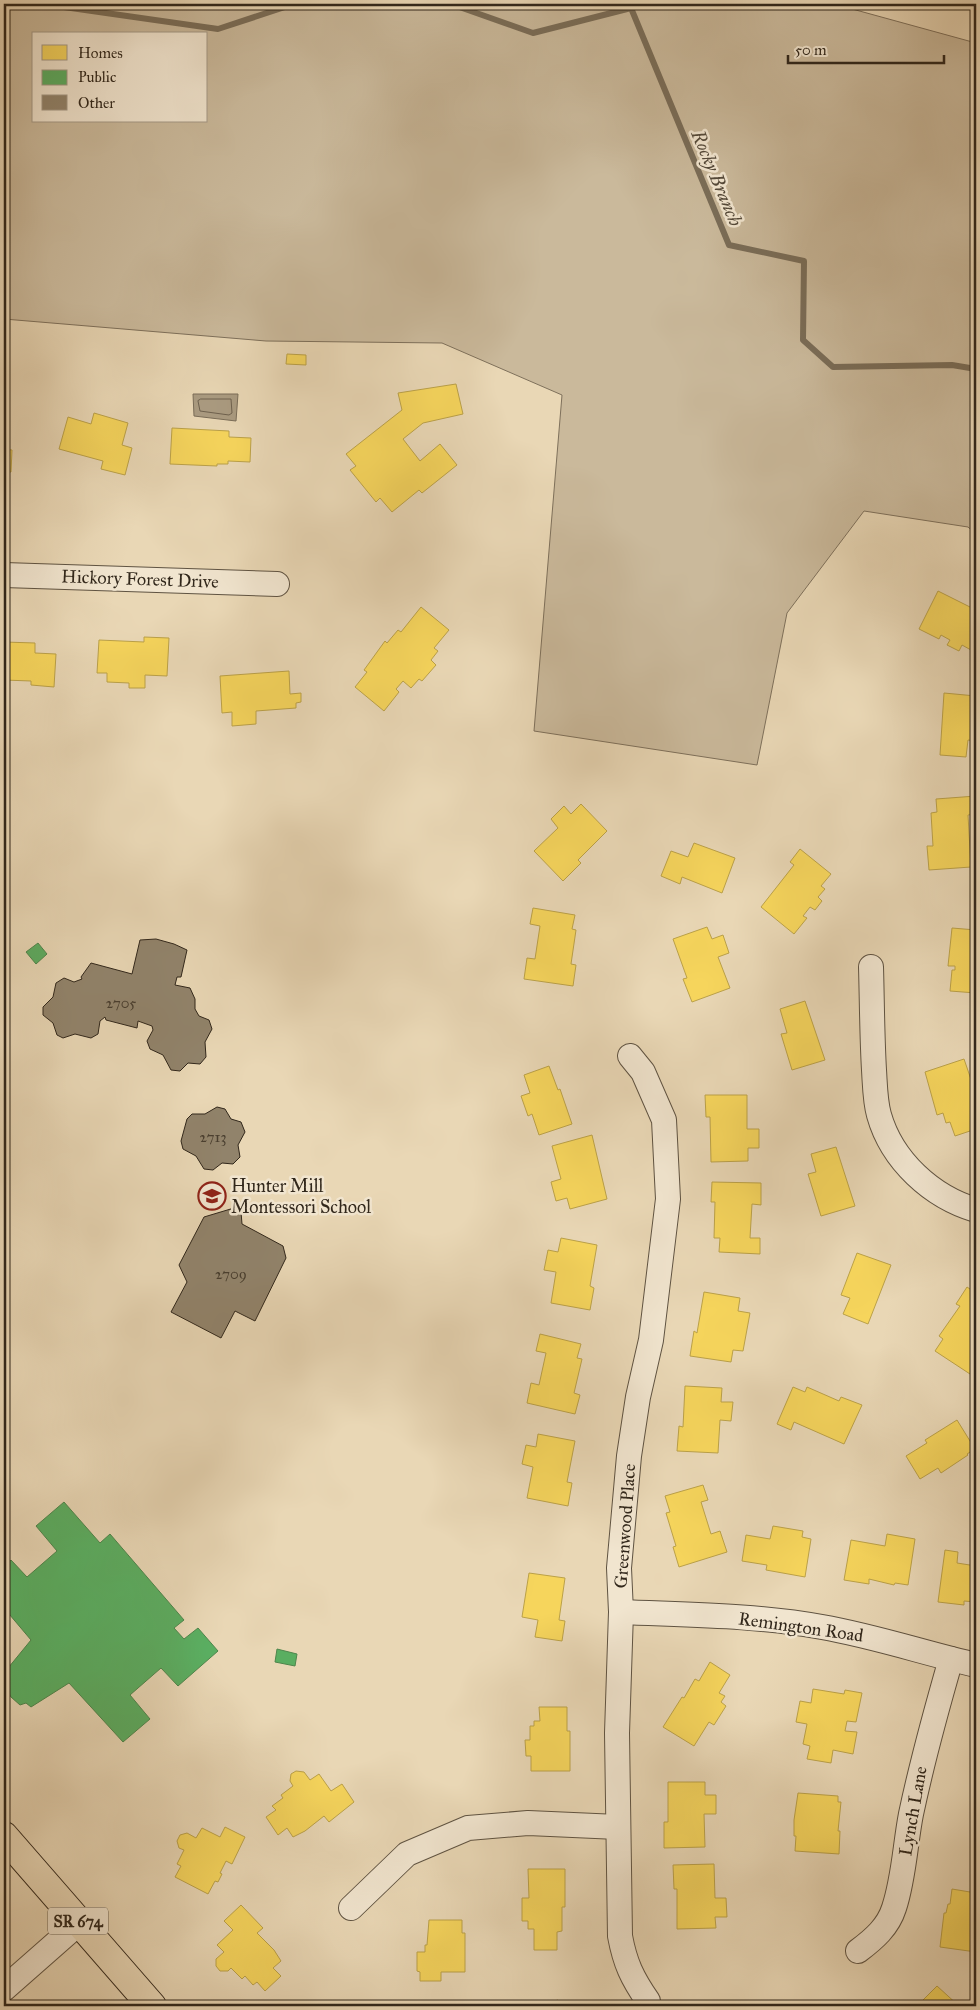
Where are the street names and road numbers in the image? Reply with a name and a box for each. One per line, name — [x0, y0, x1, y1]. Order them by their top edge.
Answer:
street label: Hickory Forest Drive — [61, 565, 219, 593]
street label: Greenwood Place — [610, 1463, 640, 1589]
street label: Remington Road — [737, 1607, 865, 1648]
street label: Lynch Lane — [894, 1764, 932, 1858]
road number: SR 674 — [48, 1908, 108, 1934]

